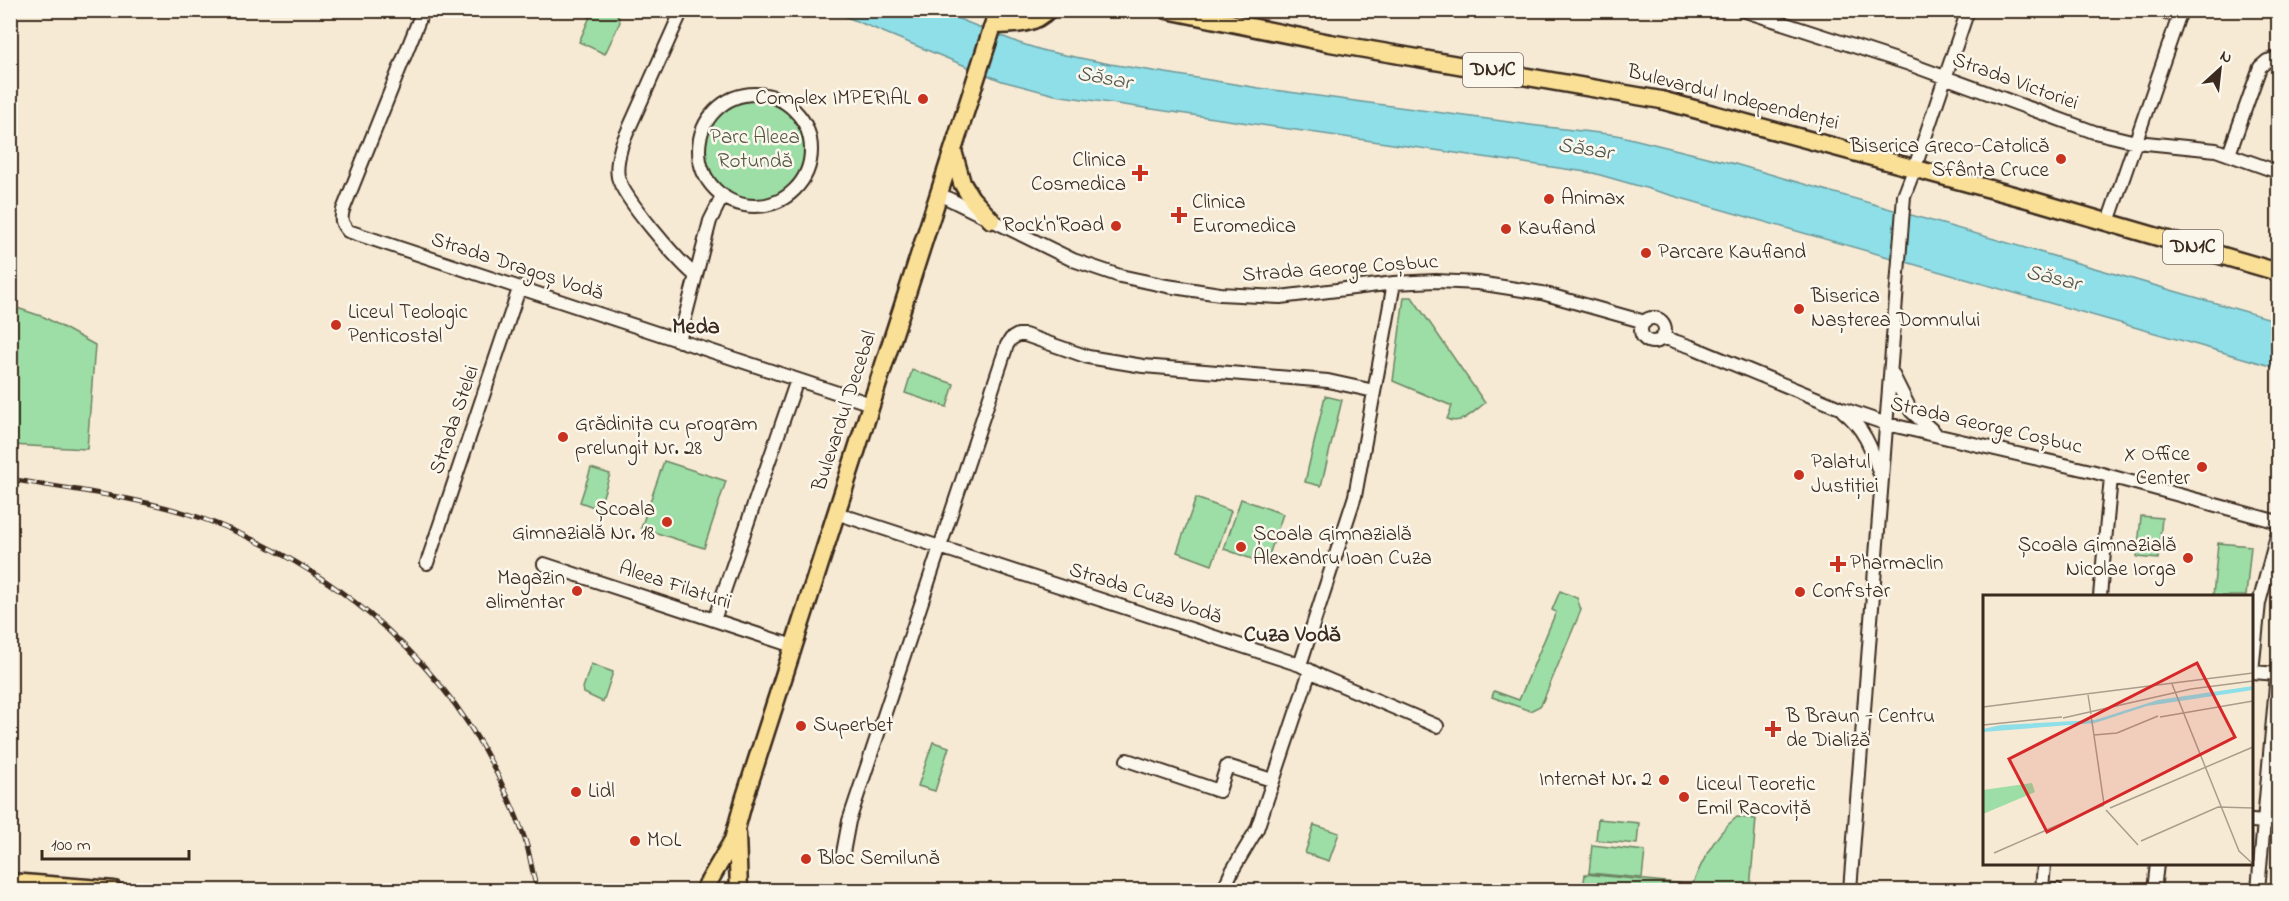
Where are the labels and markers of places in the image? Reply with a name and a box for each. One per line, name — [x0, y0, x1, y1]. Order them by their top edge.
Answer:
place label: Complex IMPERIAL — [755, 84, 911, 114]
marker: Complex IMPERIAL — [916, 92, 930, 106]
place label: Biserica Greco-Catolică Sfânta Cruce — [1849, 132, 2050, 186]
place label: Clinica Cosmedica — [1031, 146, 1126, 200]
marker: Biserica Greco-Catolică Sfânta Cruce — [2054, 152, 2068, 166]
marker: Clinica Cosmedica — [1131, 164, 1149, 182]
place label: Animax — [1561, 184, 1625, 214]
place label: Clinica Euromedica — [1192, 188, 1296, 242]
marker: Animax — [1542, 192, 1556, 206]
marker: Clinica Euromedica — [1170, 206, 1188, 224]
place label: Rock'n'Road — [1003, 211, 1104, 241]
place label: Kaufland — [1518, 214, 1596, 244]
marker: Rock'n'Road — [1109, 219, 1123, 233]
marker: Kaufland — [1499, 222, 1513, 236]
place label: Parcare Kaufland — [1658, 238, 1806, 268]
marker: Parcare Kaufland — [1639, 246, 1653, 260]
place label: Biserica Nașterea Domnului — [1810, 282, 1980, 336]
place label: Liceul Teologic Penticostal — [348, 298, 468, 352]
marker: Biserica Nașterea Domnului — [1792, 302, 1806, 316]
marker: Liceul Teologic Penticostal — [329, 318, 343, 332]
place label: Grădinița cu program prelungit Nr. 28 — [575, 410, 758, 466]
marker: Grădinița cu program prelungit Nr. 28 — [556, 430, 570, 444]
place label: X Office Center — [2124, 440, 2191, 494]
place label: Palatul Justiției — [1811, 448, 1879, 502]
marker: X Office Center — [2195, 460, 2209, 474]
marker: Palatul Justiției — [1792, 468, 1806, 482]
place label: Școala Gimnazială Nr. 18 — [512, 495, 655, 549]
marker: Școala Gimnazială Nr. 18 — [660, 515, 674, 529]
place label: Școala Gimnazială Alexandru Ioan Cuza — [1253, 520, 1432, 574]
place label: Școala Gimnazială Nicolae Iorga — [2018, 531, 2176, 587]
marker: Școala Gimnazială Alexandru Ioan Cuza — [1234, 540, 1248, 554]
place label: Pharmaclin — [1850, 549, 1943, 579]
marker: Școala Gimnazială Nicolae Iorga — [2181, 551, 2195, 565]
marker: Pharmaclin — [1831, 557, 1845, 571]
place label: Magazin alimentar — [485, 564, 565, 618]
place label: Confstar — [1812, 577, 1891, 607]
marker: Magazin alimentar — [570, 584, 584, 598]
marker: Confstar — [1793, 585, 1807, 599]
place label: B Braun - Centru de Dializă — [1785, 702, 1935, 756]
place label: Superbet — [813, 711, 893, 741]
marker: Superbet — [794, 719, 808, 733]
marker: B Braun - Centru de Dializă — [1764, 720, 1782, 738]
place label: Internat Nr. 2 — [1539, 765, 1652, 795]
place label: Liceul Teoretic Emil Racoviță — [1696, 770, 1816, 824]
marker: Internat Nr. 2 — [1657, 773, 1671, 787]
place label: Lidl — [588, 777, 615, 807]
marker: Lidl — [569, 785, 583, 799]
marker: Liceul Teoretic Emil Racoviță — [1677, 790, 1691, 804]
place label: MOL — [647, 826, 682, 856]
marker: MOL — [628, 834, 642, 848]
place label: Bloc Semilună — [817, 844, 940, 874]
marker: Bloc Semilună — [799, 852, 813, 866]

